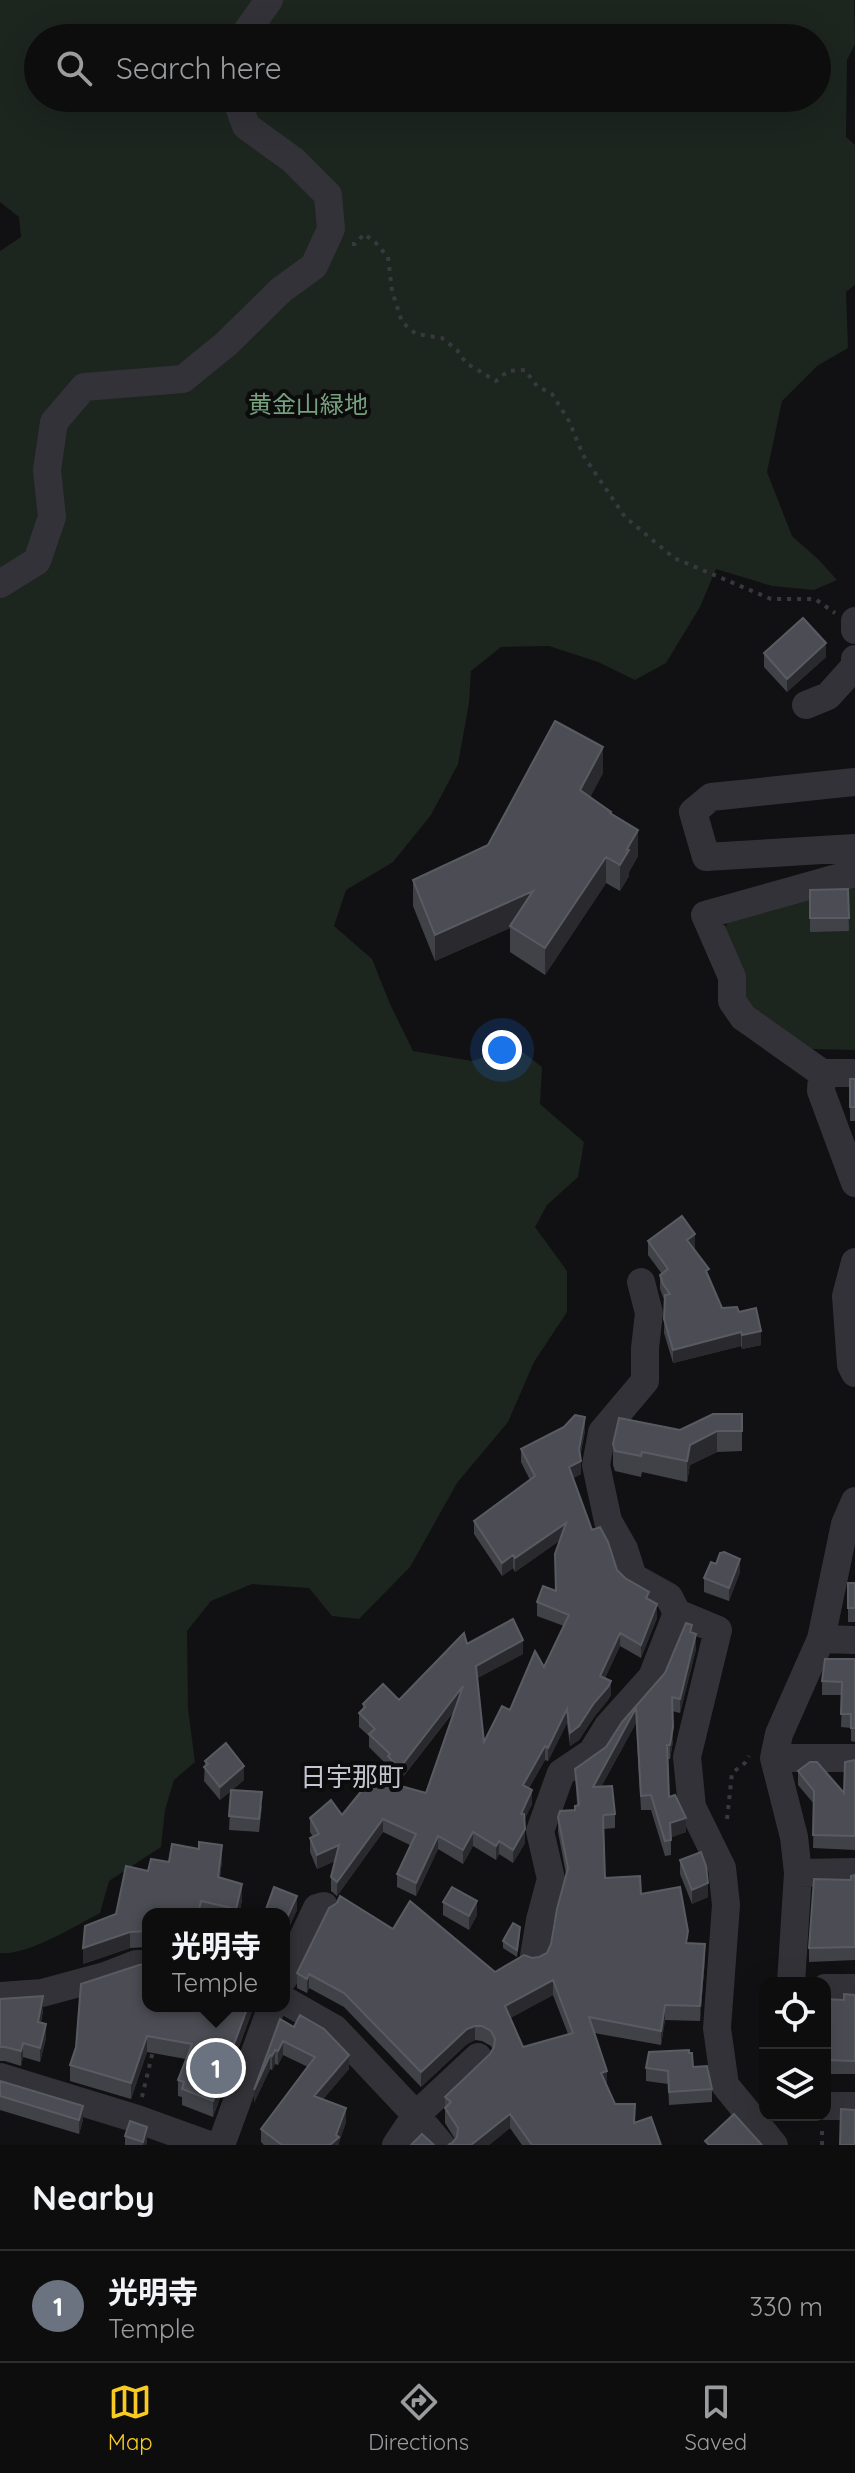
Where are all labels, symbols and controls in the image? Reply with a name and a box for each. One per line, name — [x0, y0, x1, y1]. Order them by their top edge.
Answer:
search box — [24, 24, 831, 112]
icon: search — [52, 46, 96, 90]
text: Search here — [116, 49, 282, 87]
park label: 黄金山緑地 — [248, 389, 368, 419]
your location — [482, 1030, 522, 1070]
district label: 日宇那町 — [300, 1760, 404, 1793]
popup — [142, 1908, 290, 2012]
text: 光明寺 — [171, 1927, 261, 1965]
text: Temple — [171, 1966, 258, 1999]
map controls — [759, 1977, 831, 2121]
button: locate — [759, 1977, 831, 2049]
pin: 1 — [190, 2038, 242, 2098]
button: layers — [759, 2049, 831, 2121]
text: Nearby — [32, 2176, 155, 2219]
text: 光明寺 — [108, 2273, 198, 2311]
text: 1 — [53, 2290, 63, 2323]
text: 330 m — [749, 2290, 823, 2323]
text: Temple — [108, 2312, 195, 2345]
tab: Map — [108, 2380, 153, 2456]
tab: Directions — [368, 2380, 469, 2456]
tab: Saved — [684, 2380, 747, 2456]

